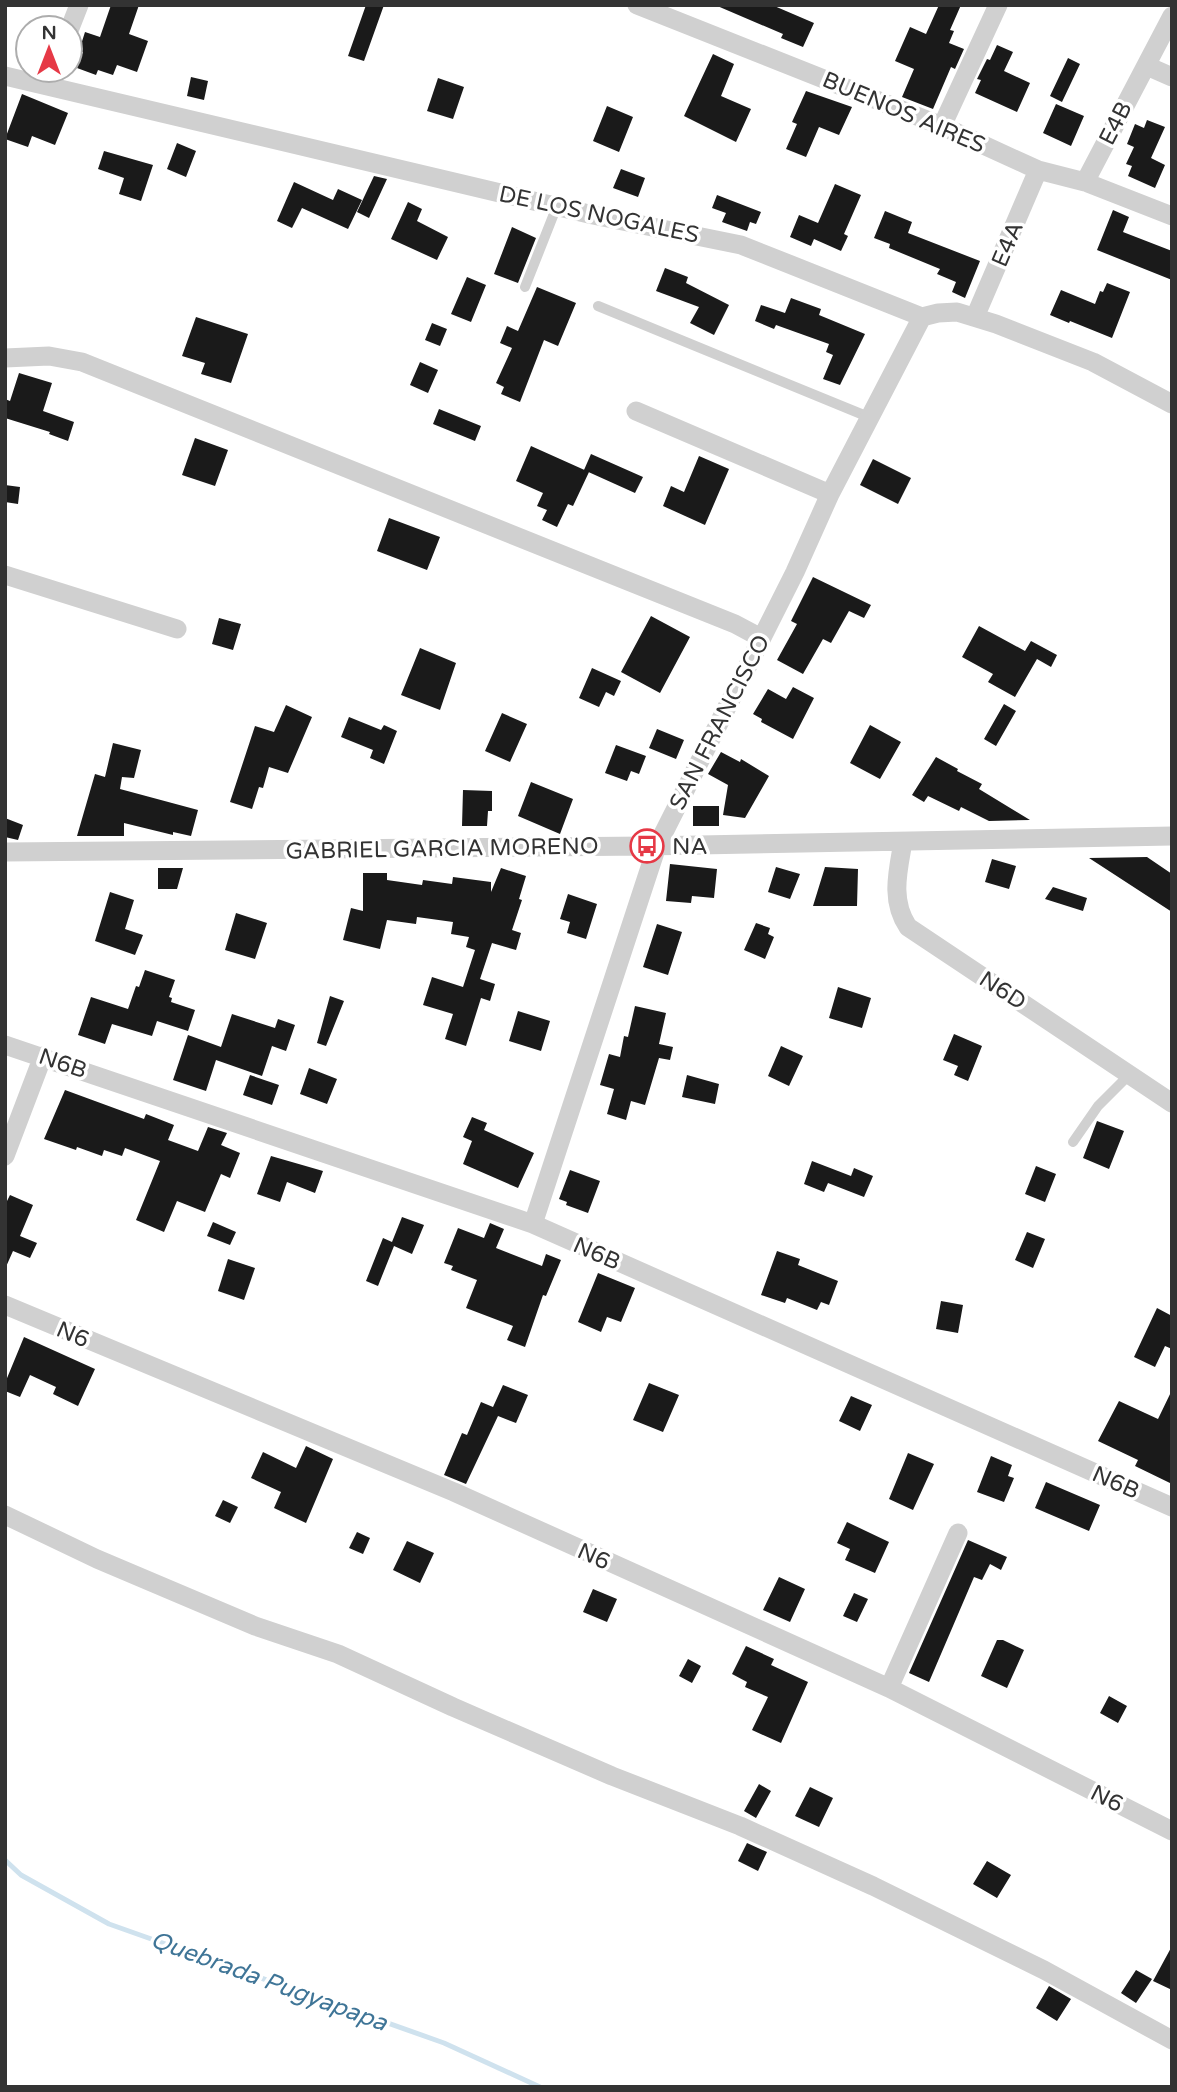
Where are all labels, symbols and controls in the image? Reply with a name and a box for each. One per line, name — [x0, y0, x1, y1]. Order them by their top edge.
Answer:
north arrow — [14, 14, 84, 84]
text: N — [41, 22, 57, 44]
street label: BUENOS AIRES — [818, 66, 989, 160]
street label: E4B — [1093, 97, 1139, 150]
street label: DE LOS NOGALES — [496, 180, 701, 250]
street label: E4A — [986, 218, 1030, 271]
street label: SAN FRANCISCO — [664, 630, 776, 815]
bus stop icon: NA — [628, 827, 666, 865]
street label: GABRIEL GARCIA MORENO — [285, 832, 599, 866]
place label: NA — [672, 833, 708, 861]
street label: N6D — [974, 965, 1031, 1016]
street label: N6B — [35, 1043, 90, 1085]
street label: N6B — [569, 1231, 625, 1277]
street label: N6 — [52, 1316, 93, 1354]
street label: N6B — [1088, 1460, 1144, 1506]
street label: N6 — [573, 1537, 614, 1576]
street label: N6 — [1086, 1779, 1128, 1819]
water label: Quebrada Pugyapapa — [147, 1925, 391, 2038]

